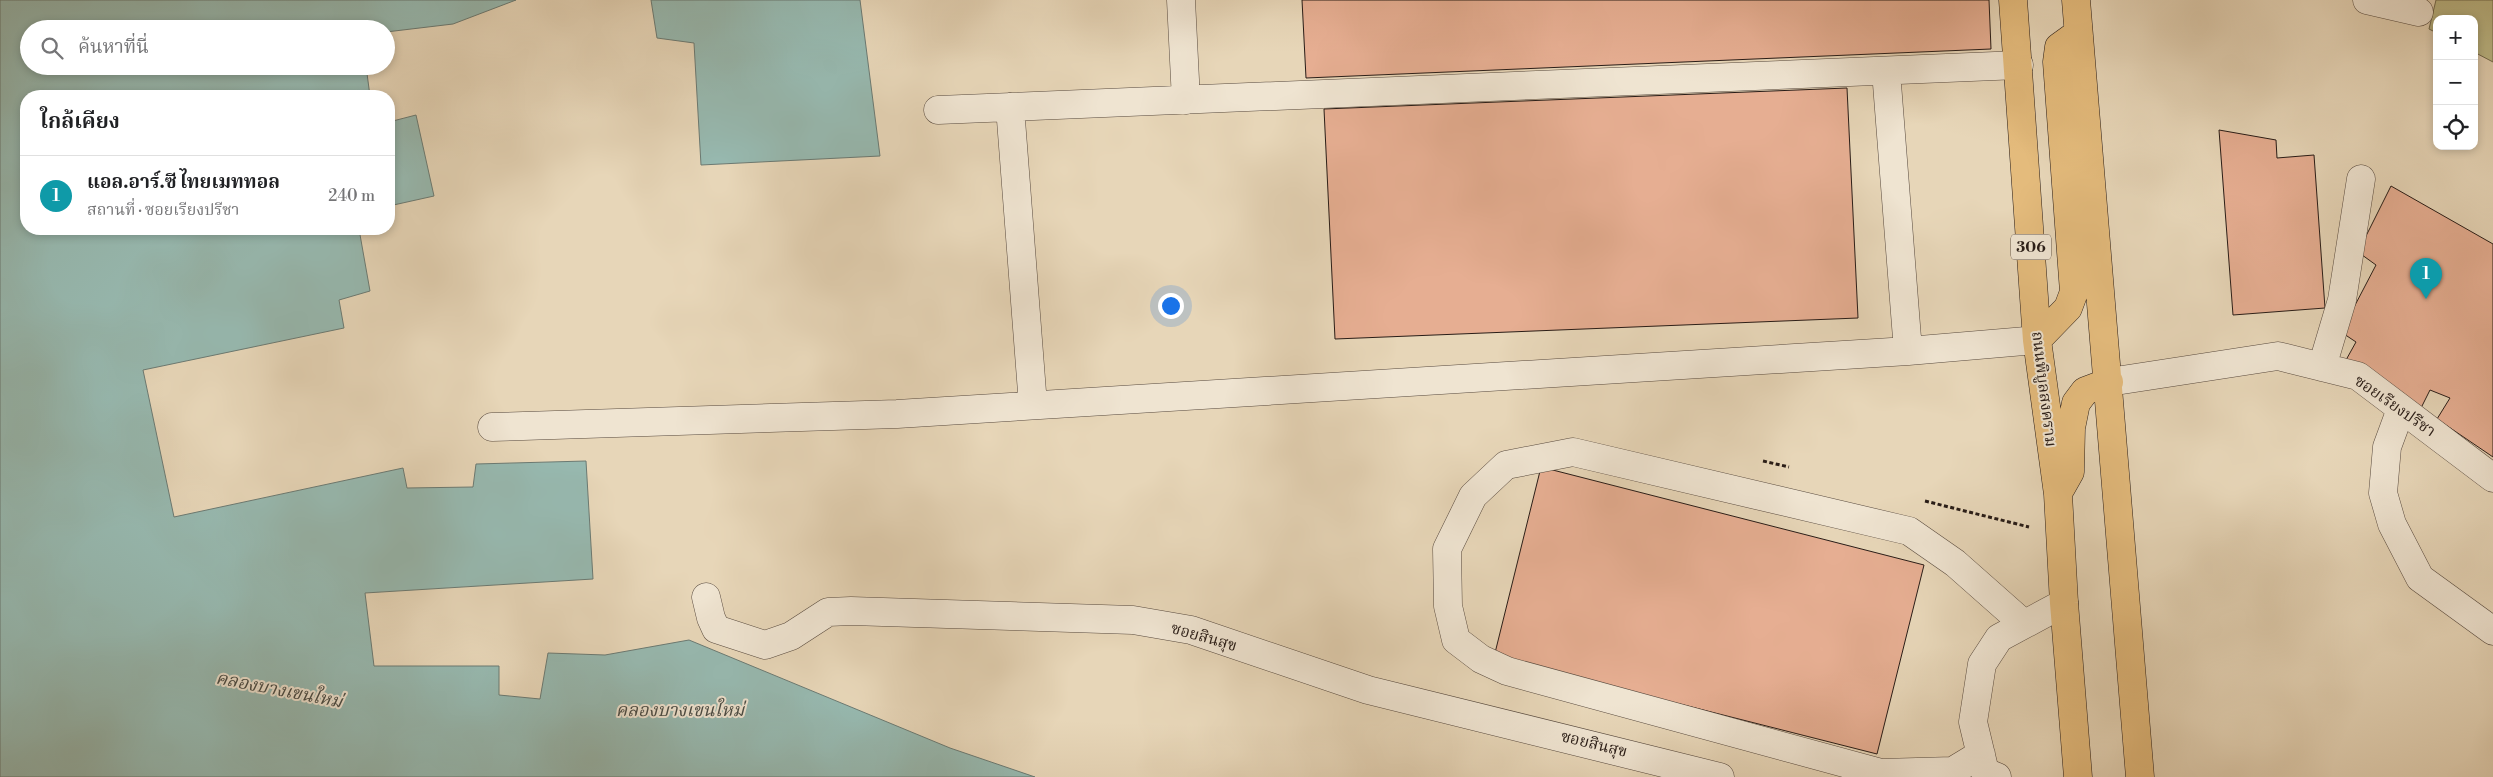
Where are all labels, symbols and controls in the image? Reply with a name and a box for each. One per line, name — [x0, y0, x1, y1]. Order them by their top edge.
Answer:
map controls — [2433, 15, 2478, 150]
button: + — [2433, 15, 2478, 60]
search box — [20, 20, 395, 75]
icon: search — [38, 34, 66, 62]
text: ค้นหาที่นี่ — [78, 35, 149, 59]
button: − — [2433, 60, 2478, 105]
button: locate — [2433, 105, 2478, 150]
text: ใกล้เคียง — [40, 109, 120, 135]
text: แอล.อาร์.ซี ไทยเมททอล — [87, 170, 280, 194]
text: 1 — [52, 186, 60, 206]
text: 240 m — [328, 186, 375, 206]
text: สถานที่ · ซอยเรียงปรีชา — [87, 200, 239, 220]
road number: 306 — [2011, 234, 2051, 260]
pin: 1 — [2410, 258, 2442, 299]
your location — [1158, 293, 1184, 319]
street label: ถนนพิบูลสงคราม — [2027, 330, 2061, 448]
street label: ซอยเรียงปรีชา — [2350, 371, 2440, 441]
street label: ซอยสินสุข — [1168, 618, 1239, 657]
water label: คลองบางเขนใหม่ — [214, 664, 347, 714]
water label: คลองบางเขนใหม่ — [616, 697, 747, 722]
street label: ซอยสินสุข — [1558, 726, 1629, 763]

